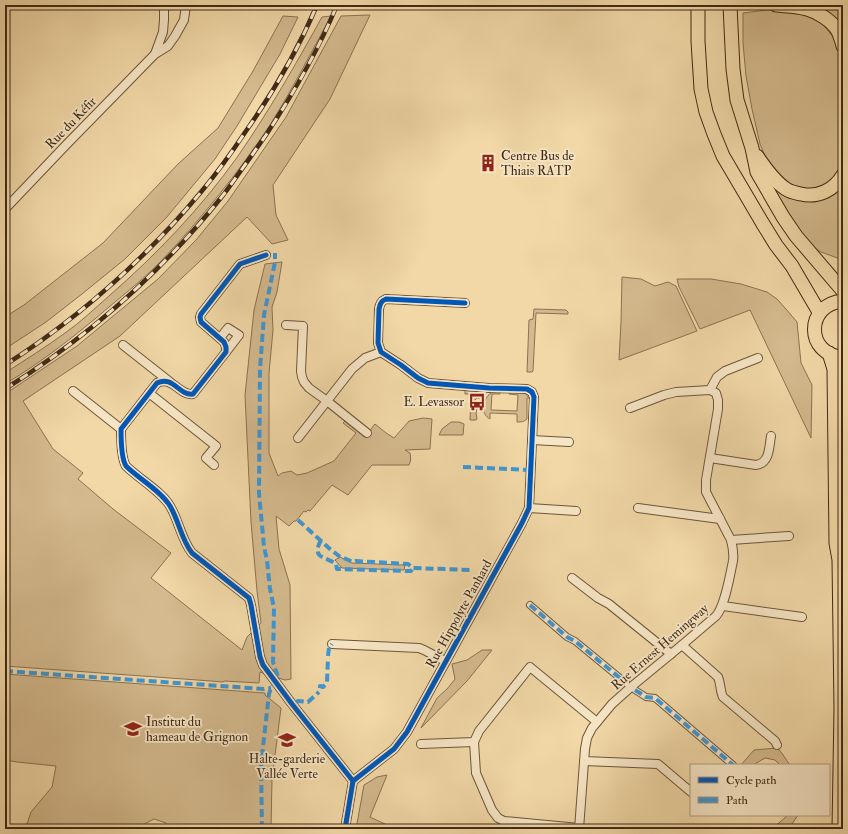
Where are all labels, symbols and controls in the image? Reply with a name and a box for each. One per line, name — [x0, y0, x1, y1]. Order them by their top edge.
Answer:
street label: Rue du Kéfir — [42, 93, 100, 152]
place label: Centre Bus de Thiais RATP — [501, 148, 575, 179]
building icon: Centre Bus de Thiais RATP — [478, 153, 498, 173]
bus stop icon: E. Levassor — [467, 392, 487, 412]
place label: E. Levassor — [404, 394, 464, 410]
street label: Rue Hippolyte Panhard — [423, 556, 497, 672]
street label: Rue Ernest Hemingway — [608, 600, 713, 694]
place label: Institut du hameau de Grignon — [146, 714, 249, 745]
school or university icon: Institut du hameau de Grignon — [123, 719, 143, 739]
school or university icon: Halte-garderie Vallée Verte — [277, 730, 297, 750]
place label: Halte-garderie Vallée Verte — [249, 751, 326, 782]
legend — [690, 764, 830, 816]
text: Cycle path — [726, 773, 777, 788]
text: Path — [726, 793, 749, 808]

